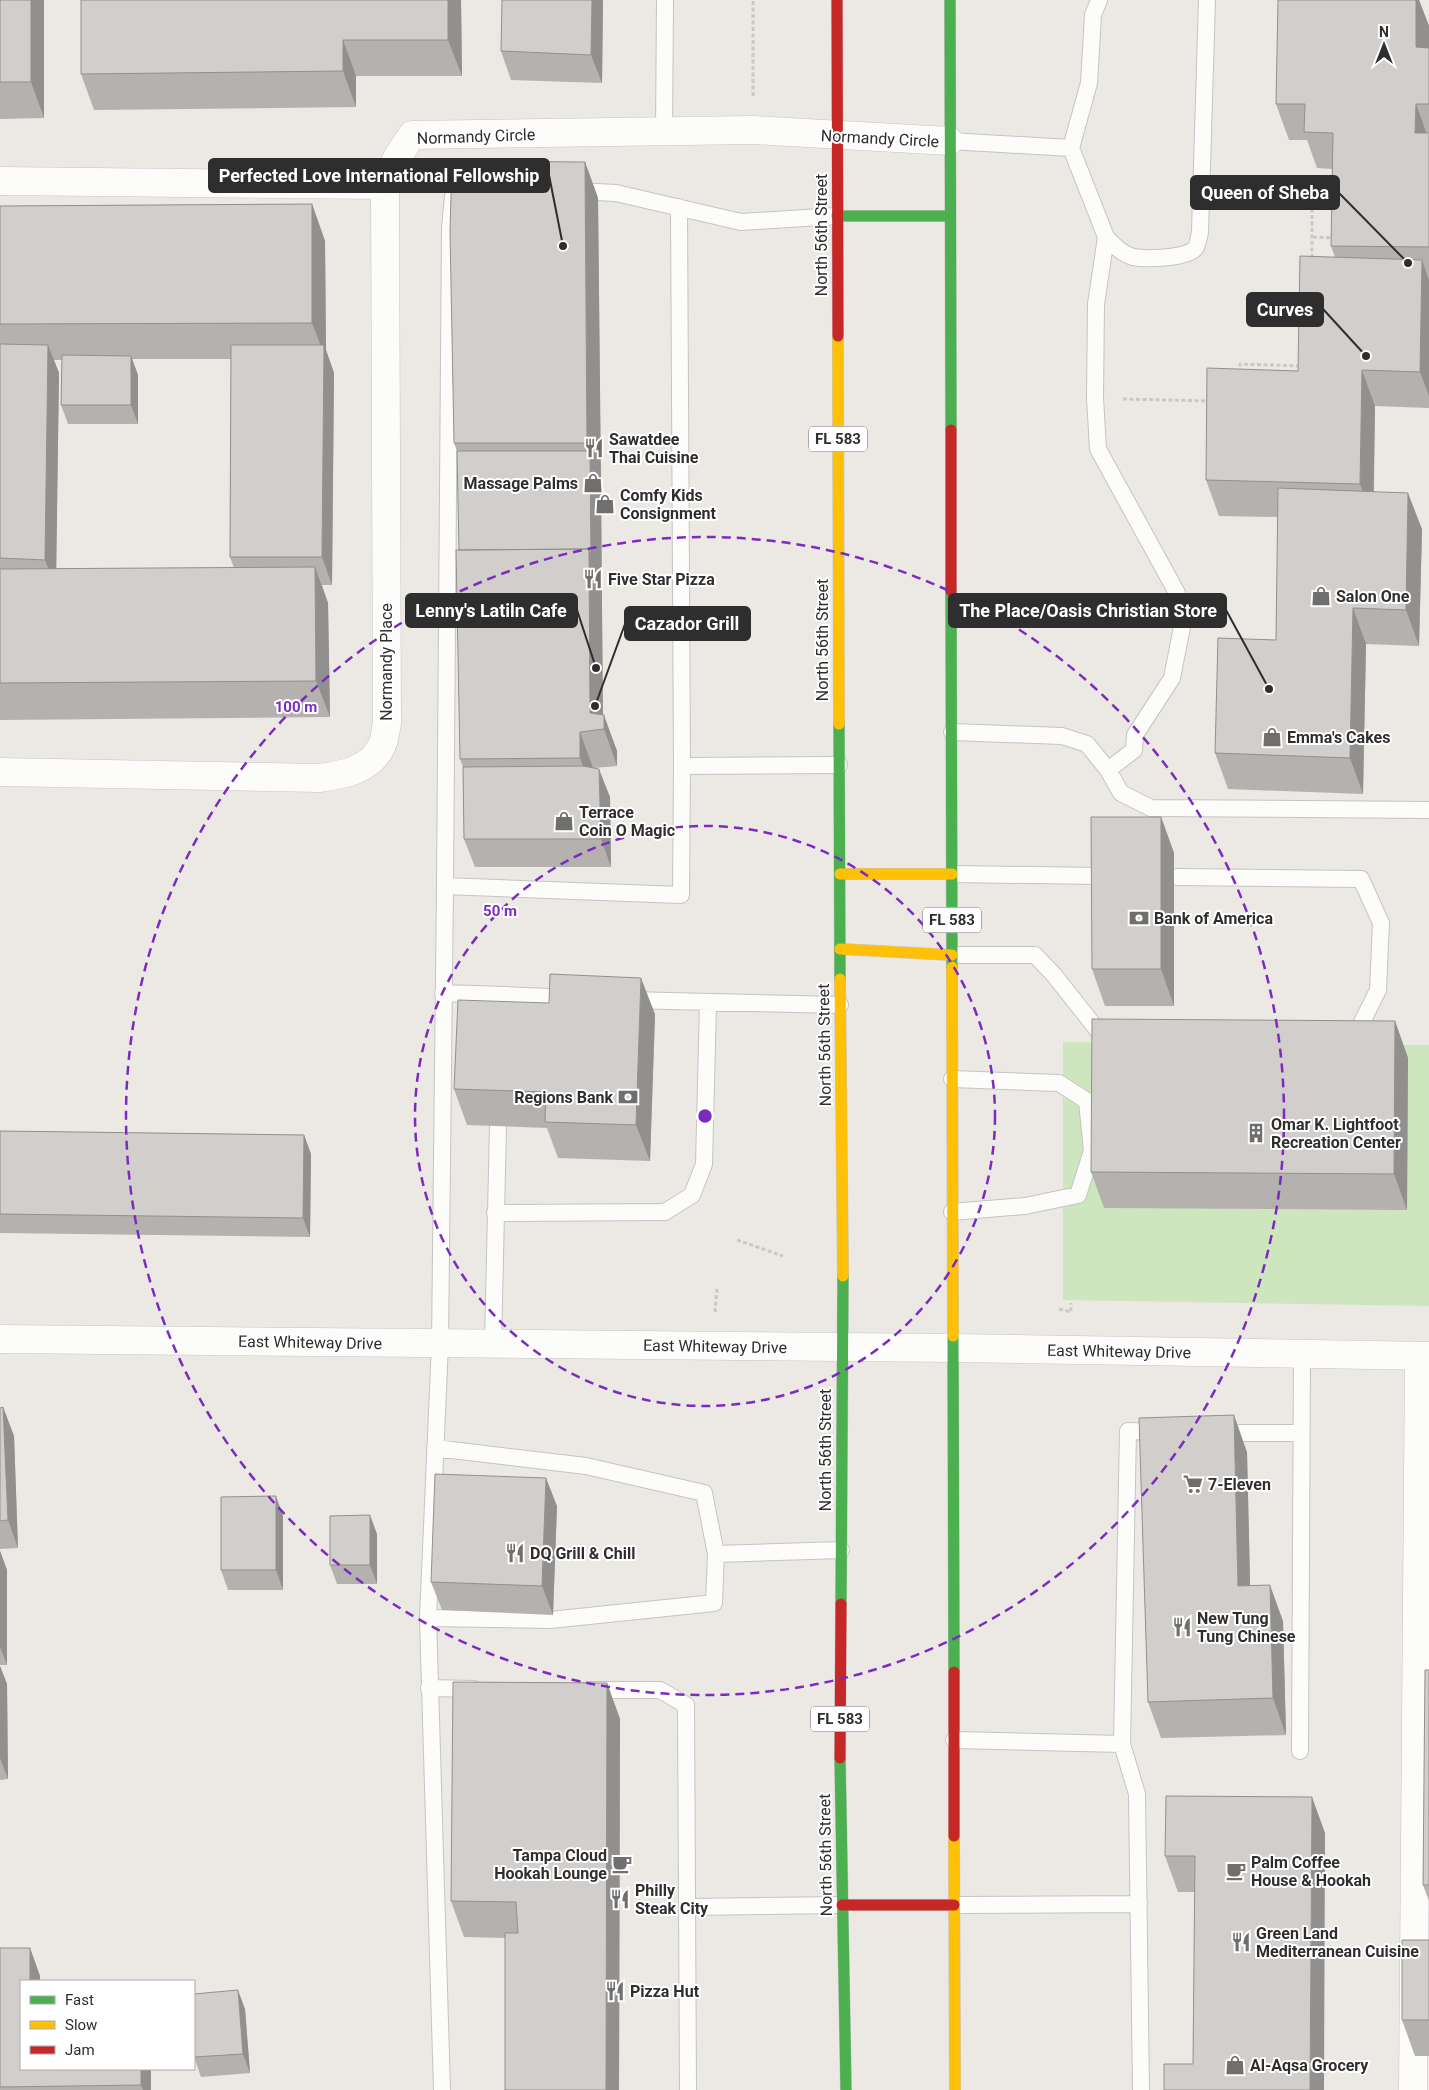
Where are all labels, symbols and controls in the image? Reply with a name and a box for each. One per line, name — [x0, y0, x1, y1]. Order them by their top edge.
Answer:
north arrow — [1359, 20, 1409, 70]
text: N — [1379, 24, 1389, 40]
street label: Normandy Circle — [417, 125, 536, 148]
street label: Normandy Circle — [820, 126, 940, 151]
callout: Perfected Love International Fellowship — [209, 159, 549, 192]
text: Perfected Love International Fellowship — [219, 165, 539, 186]
street label: North 56th Street — [812, 174, 831, 296]
callout: Queen of Sheba — [1191, 176, 1339, 209]
text: Queen of Sheba — [1201, 182, 1329, 203]
callout: Curves — [1247, 293, 1323, 326]
text: Curves — [1257, 299, 1313, 320]
road number: FL 583 — [809, 426, 867, 452]
place label: Sawatdee Thai Cuisine — [609, 430, 699, 467]
restaurant icon: Sawatdee Thai Cuisine — [583, 437, 605, 459]
shop icon: Massage Palms — [582, 472, 604, 494]
place label: Massage Palms — [464, 474, 578, 493]
place label: Comfy Kids Consignment — [620, 486, 717, 523]
shop icon: Comfy Kids Consignment — [594, 493, 616, 515]
restaurant icon: Five Star Pizza — [582, 568, 604, 590]
place label: Five Star Pizza — [608, 570, 715, 589]
street label: North 56th Street — [813, 579, 832, 701]
shop icon: Salon One — [1310, 585, 1332, 607]
place label: Salon One — [1336, 587, 1410, 606]
callout: Lenny's Latiln Cafe — [406, 594, 577, 627]
callout: The Place/Oasis Christian Store — [949, 594, 1226, 627]
text: Lenny's Latiln Cafe — [415, 600, 567, 621]
text: The Place/Oasis Christian Store — [959, 600, 1217, 621]
street label: Normandy Place — [377, 603, 396, 721]
callout: Cazador Grill — [625, 607, 750, 640]
text: Cazador Grill — [635, 613, 739, 634]
text: 100 m — [275, 698, 317, 716]
shop icon: Emma's Cakes — [1261, 726, 1283, 748]
place label: Emma's Cakes — [1287, 728, 1390, 747]
place label: Terrace Coin O Magic — [579, 803, 675, 840]
shop icon: Terrace Coin O Magic — [553, 810, 575, 832]
text: 50 m — [483, 902, 517, 920]
bank icon: Bank of America — [1128, 907, 1150, 929]
road number: FL 583 — [923, 908, 981, 932]
place label: Bank of America — [1154, 909, 1273, 928]
street label: North 56th Street — [814, 984, 835, 1106]
bank icon: Regions Bank — [617, 1086, 639, 1108]
place label: Regions Bank — [514, 1088, 613, 1107]
centre of rings — [696, 1107, 714, 1125]
place label: Omar K. Lightfoot Recreation Center — [1271, 1115, 1401, 1152]
building icon: Omar K. Lightfoot Recreation Center — [1245, 1122, 1267, 1144]
street label: East Whiteway Drive — [238, 1332, 382, 1353]
street label: East Whiteway Drive — [643, 1336, 787, 1357]
street label: East Whiteway Drive — [1047, 1341, 1191, 1362]
street label: North 56th Street — [816, 1389, 835, 1511]
supermarket icon: 7-Eleven — [1182, 1473, 1204, 1495]
place label: 7-Eleven — [1208, 1475, 1271, 1494]
restaurant icon: DQ Grill & Chill — [504, 1542, 526, 1564]
place label: DQ Grill & Chill — [530, 1544, 635, 1563]
place label: New Tung Tung Chinese — [1197, 1609, 1296, 1646]
restaurant icon: New Tung Tung Chinese — [1171, 1616, 1193, 1638]
road number: FL 583 — [811, 1706, 869, 1732]
street label: North 56th Street — [815, 1794, 836, 1916]
place label: Tampa Cloud Hookah Lounge — [494, 1846, 607, 1883]
cafe icon: Tampa Cloud Hookah Lounge — [611, 1853, 633, 1875]
place label: Palm Coffee House & Hookah — [1251, 1853, 1371, 1890]
cafe icon: Palm Coffee House & Hookah — [1225, 1860, 1247, 1882]
place label: Philly Steak City — [635, 1881, 709, 1918]
restaurant icon: Philly Steak City — [609, 1888, 631, 1910]
place label: Green Land Mediterranean Cuisine — [1256, 1924, 1419, 1961]
restaurant icon: Green Land Mediterranean Cuisine — [1230, 1931, 1252, 1953]
legend — [20, 1980, 195, 2070]
restaurant icon: Pizza Hut — [604, 1980, 626, 2002]
place label: Pizza Hut — [630, 1982, 700, 2001]
text: Fast — [65, 1991, 94, 2009]
text: Slow — [65, 2016, 97, 2034]
text: Jam — [65, 2041, 95, 2059]
shop icon: Al-Aqsa Grocery — [1224, 2054, 1246, 2076]
place label: Al-Aqsa Grocery — [1250, 2056, 1369, 2075]

